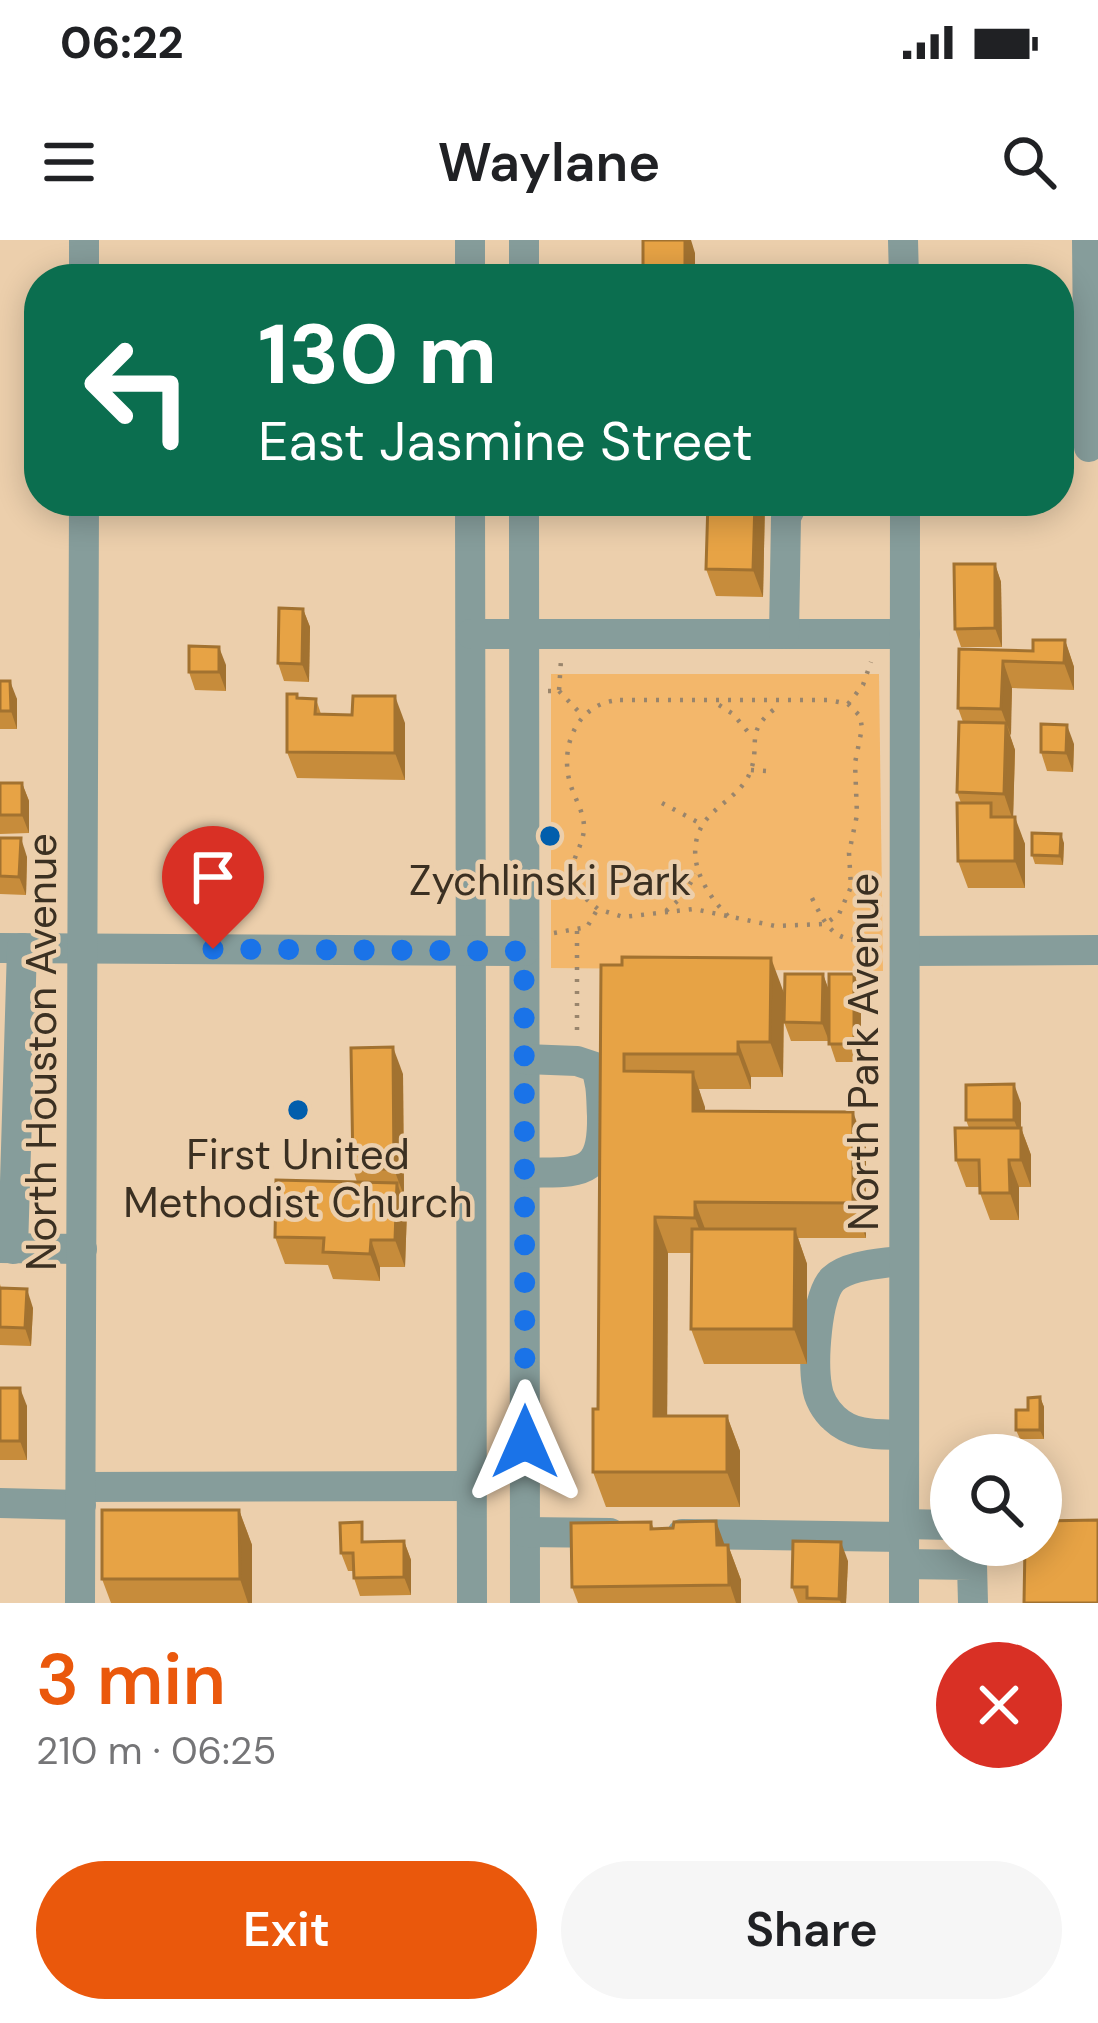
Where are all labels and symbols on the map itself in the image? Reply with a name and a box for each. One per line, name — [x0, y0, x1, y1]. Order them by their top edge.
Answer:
marker: Zychlinski Park — [537, 823, 563, 849]
pin — [162, 826, 264, 949]
street label: North Houston Avenue — [14, 833, 69, 1271]
place label: Zychlinski Park — [409, 853, 691, 908]
street label: North Park Avenue — [836, 873, 891, 1231]
marker: First United Methodist Church — [285, 1097, 311, 1123]
place label: First United Methodist Church — [123, 1127, 473, 1230]
position arrow — [462, 1379, 588, 1505]

